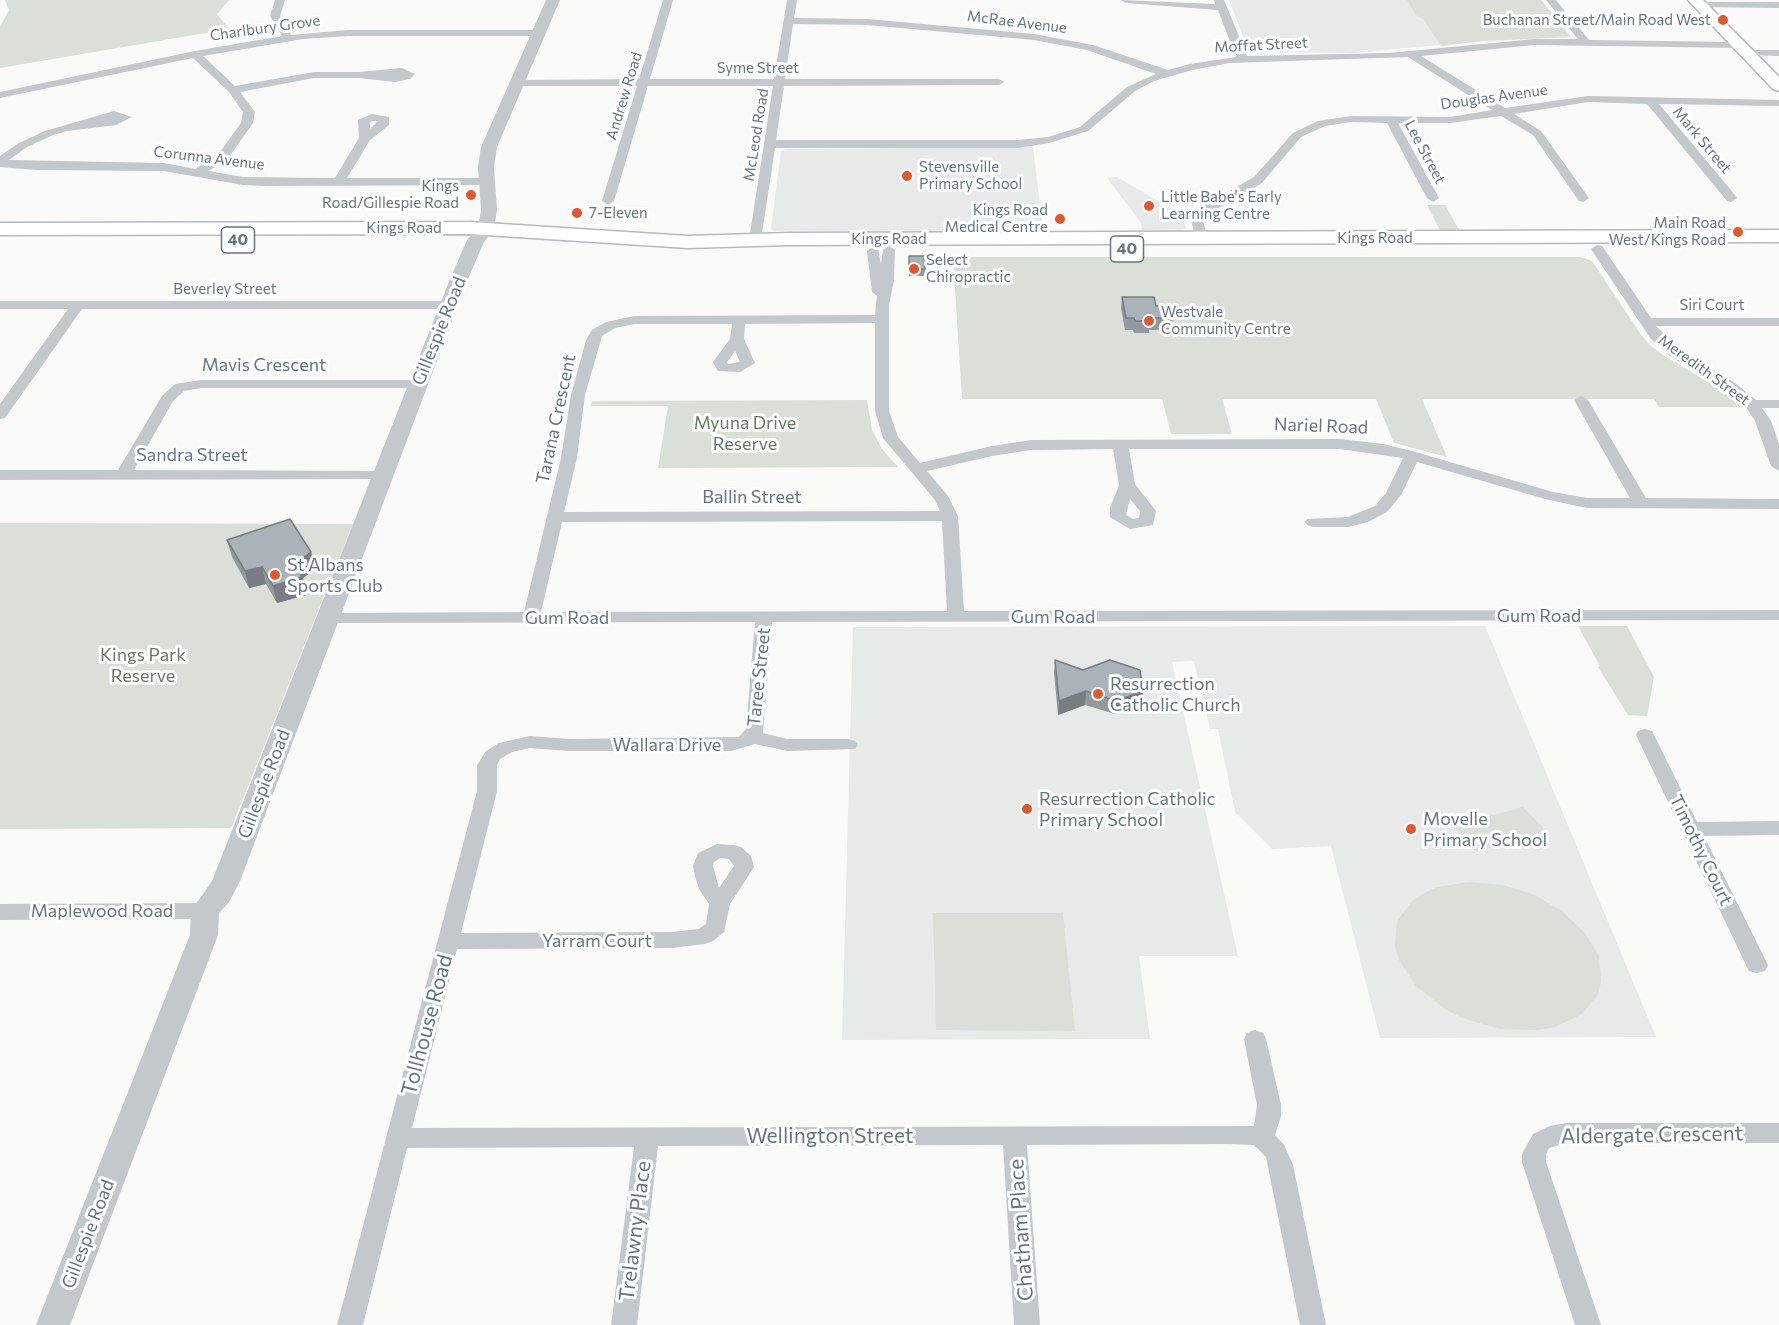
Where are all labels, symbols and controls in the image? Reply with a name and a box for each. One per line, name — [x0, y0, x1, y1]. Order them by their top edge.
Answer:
street label: McRae Avenue — [966, 7, 1068, 37]
street label: Charlbury Grove — [209, 11, 321, 45]
place label: Buchanan Street/Main Road West — [1483, 11, 1711, 29]
marker: Buchanan Street/Main Road West — [1716, 13, 1730, 27]
street label: Moffat Street — [1214, 34, 1308, 56]
street label: Andrew Road — [602, 50, 646, 142]
street label: Syme Street — [717, 59, 799, 77]
street label: Douglas Avenue — [1439, 81, 1549, 113]
street label: McLeod Road — [740, 87, 772, 183]
street label: Mark Street — [1669, 103, 1735, 177]
street label: Lee Street — [1401, 117, 1449, 187]
street label: Corunna Avenue — [153, 142, 265, 174]
place label: Stevensville Primary School — [919, 158, 1022, 193]
marker: Stevensville Primary School — [900, 169, 914, 183]
place label: Kings Road/Gillespie Road — [322, 177, 459, 212]
marker: Kings Road/Gillespie Road — [464, 188, 478, 202]
place label: Little Babe's Early Learning Centre — [1161, 188, 1282, 223]
marker: Little Babe's Early Learning Centre — [1142, 199, 1156, 213]
place label: Kings Road Medical Centre — [945, 201, 1048, 236]
place label: 7-Eleven — [589, 204, 648, 222]
marker: 7-Eleven — [570, 206, 584, 220]
marker: Kings Road Medical Centre — [1053, 212, 1067, 226]
place label: Main Road West/Kings Road — [1609, 214, 1726, 249]
street label: Kings Road — [366, 219, 442, 237]
marker: Main Road West/Kings Road — [1731, 225, 1745, 239]
road number: 40 — [222, 227, 254, 253]
street label: Kings Road — [1337, 229, 1413, 247]
street label: Kings Road — [851, 230, 927, 248]
road number: 40 — [1110, 236, 1144, 262]
place label: Select Chiropractic — [926, 251, 1011, 286]
marker: Select Chiropractic — [907, 262, 921, 276]
street label: Gillespie Road — [407, 274, 471, 388]
street label: Beverley Street — [173, 280, 277, 298]
street label: Siri Court — [1679, 296, 1745, 314]
place label: Westvale Community Centre — [1161, 303, 1291, 338]
marker: Westvale Community Centre — [1142, 314, 1156, 328]
street label: Meredith Street — [1655, 331, 1753, 409]
street label: Tarana Crescent — [532, 352, 580, 486]
street label: Mavis Crescent — [202, 354, 326, 376]
park label: Myuna Drive Reserve — [694, 412, 796, 454]
street label: Nariel Road — [1273, 414, 1369, 438]
street label: Sandra Street — [136, 444, 248, 466]
street label: Ballin Street — [702, 486, 802, 508]
place label: St Albans Sports Club — [287, 554, 383, 596]
marker: St Albans Sports Club — [268, 568, 282, 582]
street label: Gum Road — [1497, 605, 1581, 627]
street label: Gum Road — [1011, 606, 1095, 628]
street label: Gum Road — [525, 607, 609, 629]
street label: Taree Street — [743, 626, 775, 728]
park label: Kings Park Reserve — [100, 644, 186, 686]
place label: Resurrection Catholic Church — [1110, 673, 1241, 716]
marker: Resurrection Catholic Church — [1091, 687, 1105, 701]
street label: Gillespie Road — [233, 726, 295, 842]
street label: Wallara Drive — [613, 734, 721, 756]
place label: Resurrection Catholic Primary School — [1039, 788, 1215, 830]
street label: Timothy Court — [1665, 791, 1737, 909]
marker: Resurrection Catholic Primary School — [1020, 802, 1034, 816]
place label: Movelle Primary School — [1423, 808, 1547, 850]
marker: Movelle Primary School — [1404, 822, 1418, 836]
street label: Maplewood Road — [31, 900, 173, 922]
street label: Yarram Court — [542, 930, 652, 952]
street label: Tollhouse Road — [396, 952, 458, 1098]
street label: Aldergate Crescent — [1561, 1121, 1743, 1149]
street label: Wellington Street — [747, 1123, 913, 1149]
street label: Chatham Place — [1003, 1158, 1039, 1302]
street label: Trelawny Place — [614, 1159, 656, 1303]
street label: Gillespie Road — [57, 1176, 119, 1292]

